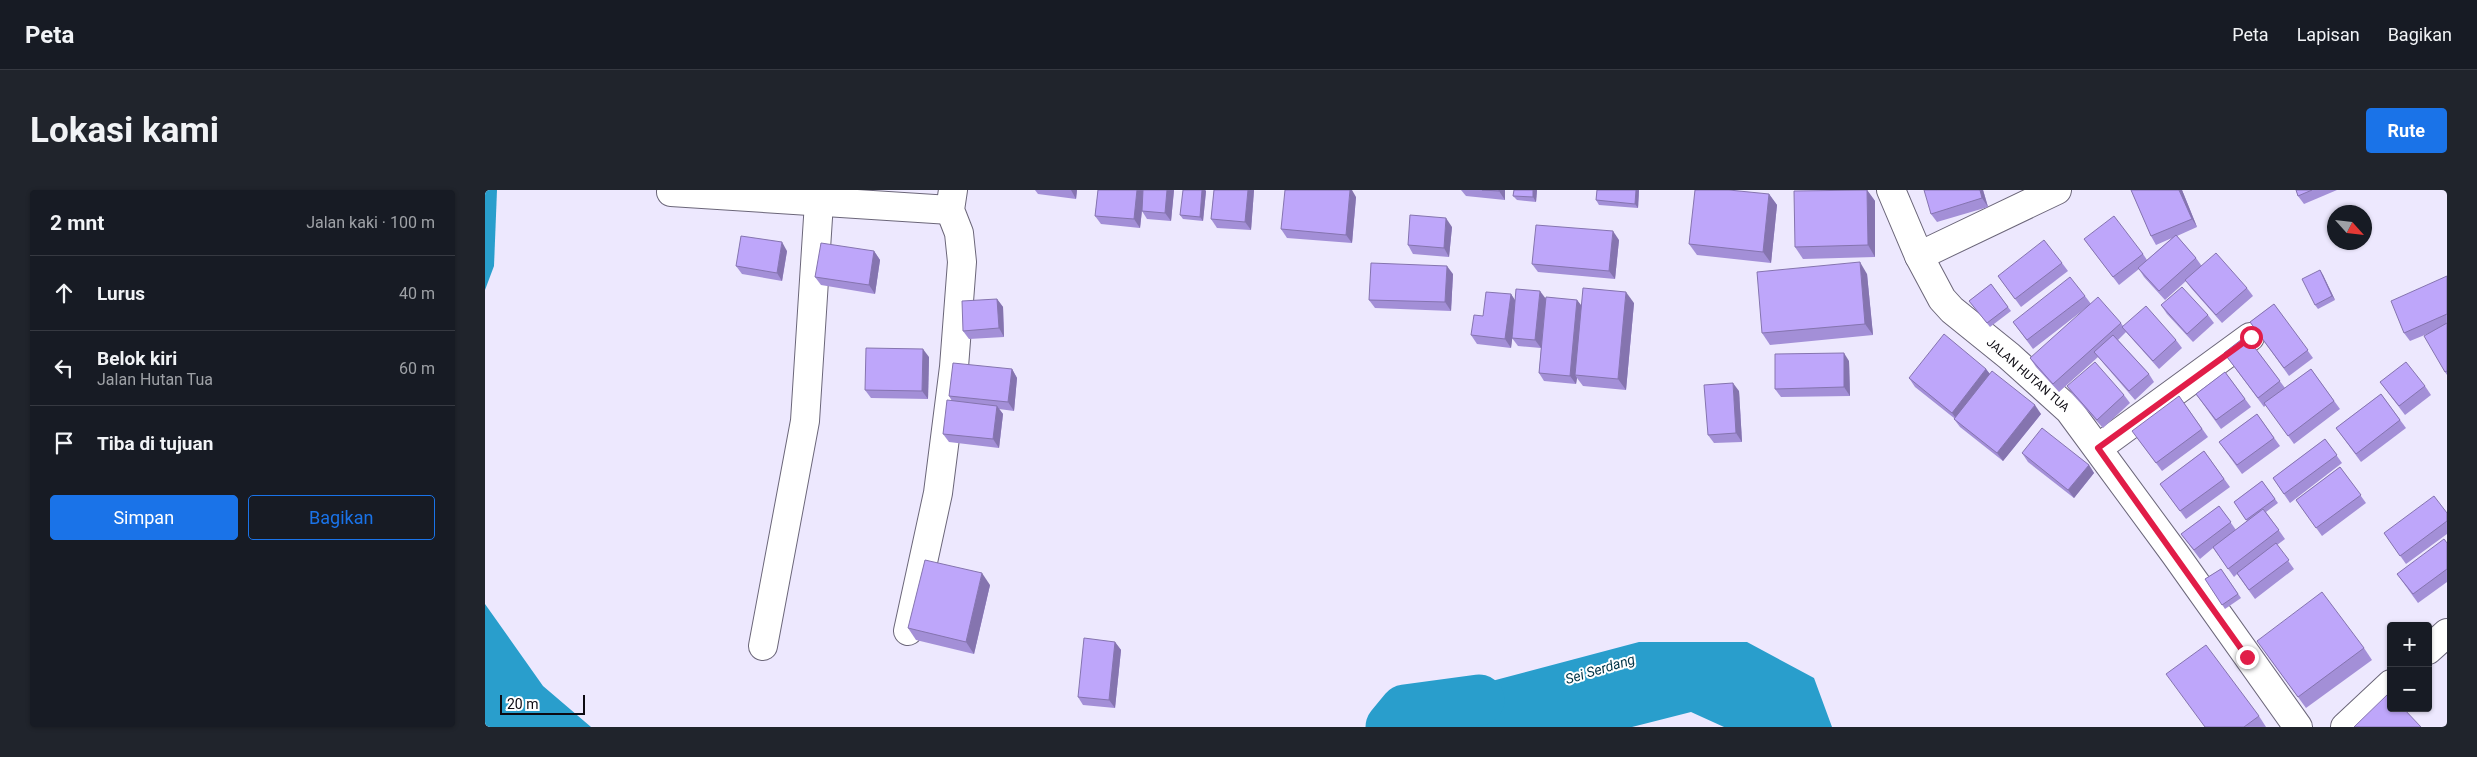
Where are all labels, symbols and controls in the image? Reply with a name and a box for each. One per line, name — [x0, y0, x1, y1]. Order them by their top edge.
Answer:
text: Peta — [25, 21, 74, 49]
text: Peta — [2232, 24, 2269, 45]
text: Lapisan — [2297, 24, 2360, 45]
text: Bagikan — [2388, 24, 2452, 45]
button: Rute — [2366, 108, 2447, 153]
text: Lokasi kami — [30, 110, 219, 151]
north arrow — [2327, 205, 2372, 250]
text: 2 mnt — [50, 211, 104, 235]
text: Jalan kaki · 100 m — [306, 213, 435, 232]
icon: ahead — [50, 279, 78, 307]
text: Lurus — [97, 282, 145, 305]
text: 40 m — [399, 284, 435, 303]
route start — [2240, 326, 2263, 349]
street label: JALAN HUTAN TUA — [1984, 335, 2072, 415]
text: Belok kiri — [97, 347, 177, 370]
icon: left — [50, 354, 78, 382]
text: 60 m — [399, 359, 435, 378]
text: Jalan Hutan Tua — [97, 370, 213, 389]
icon: arrive — [50, 429, 78, 457]
text: Tiba di tujuan — [97, 432, 213, 455]
button: Simpan — [50, 495, 238, 540]
button: Bagikan — [248, 495, 435, 540]
map controls — [2387, 622, 2432, 712]
button: + — [2387, 622, 2432, 667]
route end — [2236, 646, 2259, 669]
water label: Sei Serdang — [1563, 651, 1637, 687]
button: − — [2387, 667, 2432, 712]
scale bar — [500, 692, 585, 715]
text: 20 m — [507, 696, 539, 712]

